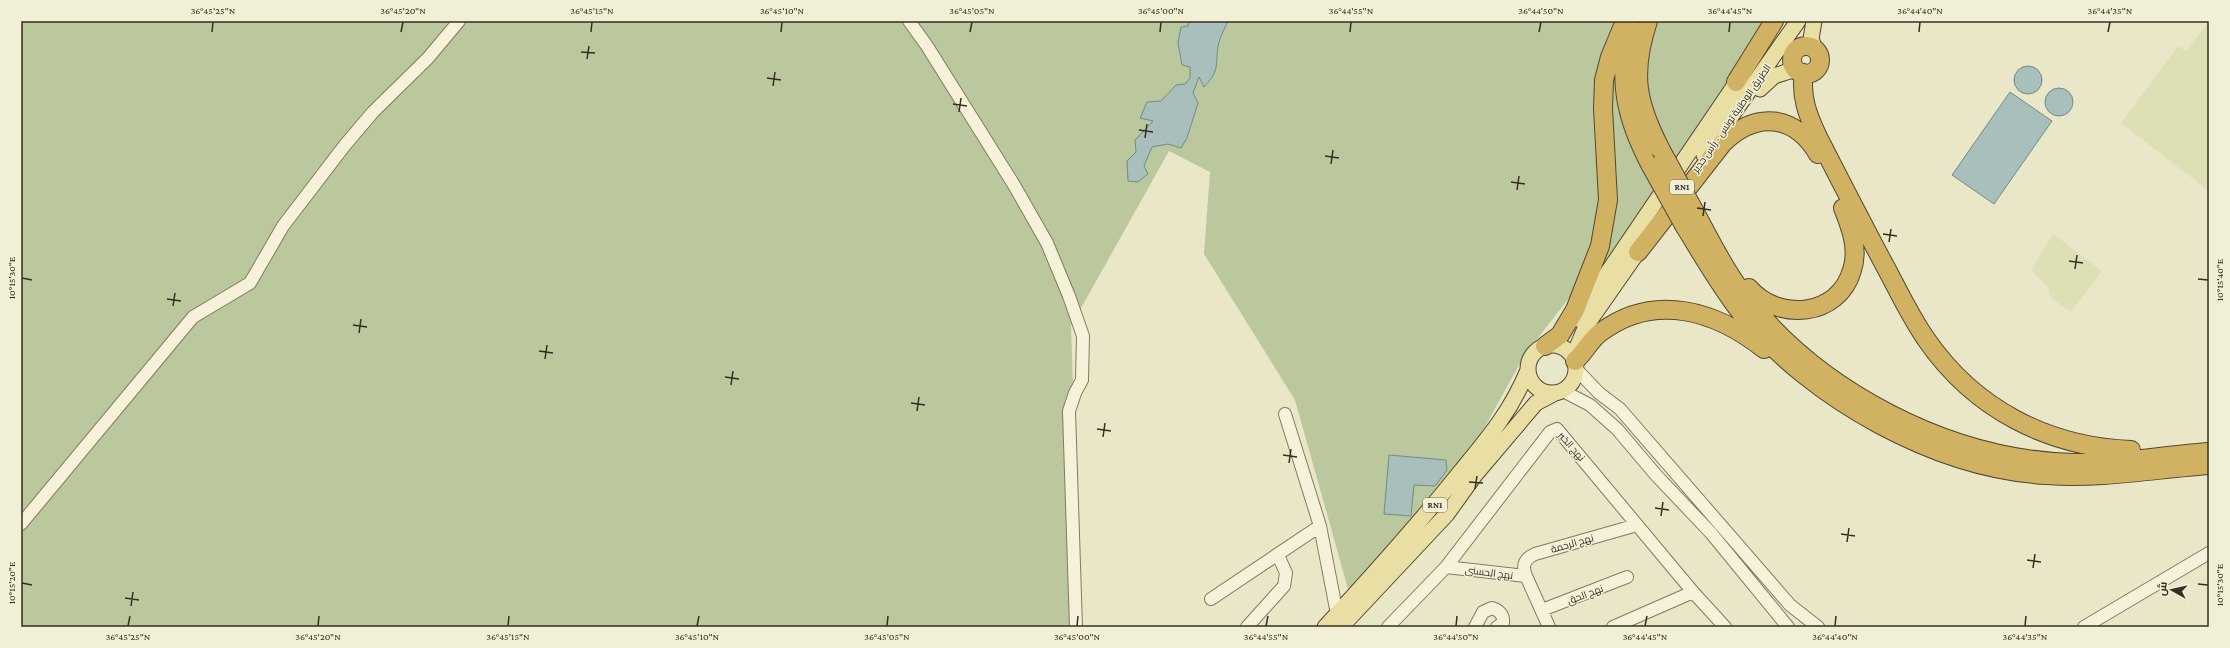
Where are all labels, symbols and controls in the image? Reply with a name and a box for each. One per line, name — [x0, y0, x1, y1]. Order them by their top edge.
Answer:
text: 36°45'25"N — [191, 5, 236, 16]
text: 36°45'20"N — [380, 5, 426, 16]
text: 36°45'15"N — [570, 5, 614, 16]
text: 36°45'10"N — [760, 5, 805, 16]
text: 36°45'05"N — [949, 5, 995, 16]
text: 36°45'00"N — [1138, 5, 1185, 16]
text: 36°44'55"N — [1329, 5, 1374, 16]
text: 36°44'50"N — [1518, 5, 1564, 16]
text: 36°44'45"N — [1708, 5, 1753, 16]
text: 36°44'40"N — [1897, 5, 1943, 16]
text: 36°44'35"N — [2088, 5, 2133, 16]
street label: الطريق الوطنية تونس - رأس جدير — [1688, 62, 1774, 176]
road number: RN1 — [1670, 180, 1694, 194]
text: 10°15'30"E — [6, 256, 17, 299]
text: 10°15'40"E — [2214, 258, 2225, 301]
street label: نهج الخير — [1555, 429, 1587, 464]
road number: RN1 — [1423, 498, 1447, 512]
street label: نهج الرحمة — [1549, 532, 1595, 556]
text: 10°15'20"E — [6, 561, 17, 604]
text: 10°15'30"E — [2214, 563, 2225, 606]
street label: نهج الحسنى — [1464, 564, 1514, 582]
north arrow — [2152, 570, 2192, 610]
text: ش — [2155, 581, 2170, 597]
street label: نهج الحق — [1566, 583, 1605, 607]
text: 36°45'25"N — [106, 631, 151, 642]
text: 36°45'20"N — [295, 631, 341, 642]
text: 36°45'15"N — [486, 631, 530, 642]
text: 36°45'10"N — [675, 631, 720, 642]
text: 36°45'05"N — [864, 631, 910, 642]
text: 36°45'00"N — [1054, 631, 1101, 642]
text: 36°44'55"N — [1244, 631, 1289, 642]
text: 36°44'50"N — [1433, 631, 1479, 642]
text: 36°44'45"N — [1623, 631, 1668, 642]
text: 36°44'40"N — [1812, 631, 1858, 642]
text: 36°44'35"N — [2003, 631, 2048, 642]

